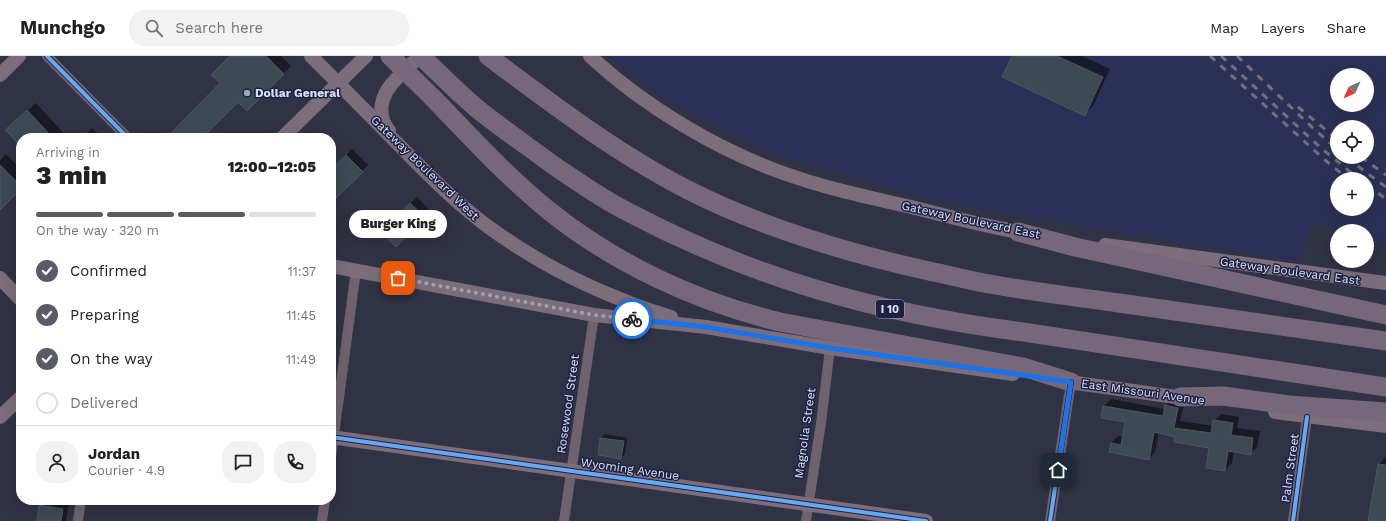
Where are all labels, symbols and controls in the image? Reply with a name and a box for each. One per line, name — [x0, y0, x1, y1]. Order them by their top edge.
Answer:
search box — [129, 10, 409, 46]
text: Munchgo — [20, 16, 105, 39]
icon: search — [143, 17, 165, 39]
text: Search here — [175, 19, 263, 37]
text: Map — [1210, 20, 1239, 36]
text: Layers — [1261, 20, 1305, 36]
text: Share — [1327, 20, 1366, 36]
north arrow — [1330, 68, 1374, 112]
map controls — [1330, 68, 1374, 268]
place label: Dollar General — [255, 86, 340, 100]
marker: Dollar General — [242, 88, 252, 98]
street label: Gateway Boulevard West — [368, 113, 482, 223]
button: locate — [1330, 120, 1374, 164]
text: Arriving in — [36, 145, 100, 160]
text: 12:00–12:05 — [228, 158, 316, 176]
text: 3 min — [36, 160, 107, 190]
button: + — [1330, 172, 1374, 216]
street label: Gateway Boulevard East — [900, 198, 1042, 242]
callout: Burger King — [349, 210, 447, 238]
text: Burger King — [360, 216, 436, 231]
text: On the way · 320 m — [36, 223, 159, 238]
button: − — [1330, 224, 1374, 268]
street label: Gateway Boulevard East — [1219, 254, 1361, 288]
icon: check — [36, 260, 58, 282]
pin — [381, 261, 415, 295]
text: Confirmed — [70, 262, 147, 280]
text: 11:37 — [288, 264, 316, 279]
icon: bag — [387, 267, 409, 289]
courier — [612, 299, 652, 339]
road number: I 10 — [876, 300, 904, 318]
icon: check — [36, 304, 58, 326]
text: Preparing — [70, 306, 139, 324]
text: 11:45 — [287, 308, 316, 323]
icon: bike — [621, 308, 643, 330]
icon: check — [36, 348, 58, 370]
text: On the way — [70, 350, 152, 368]
text: 11:49 — [286, 352, 316, 367]
street label: Rosewood Street — [554, 353, 582, 455]
street label: East Missouri Avenue — [1080, 376, 1206, 408]
street label: Magnolia Street — [792, 387, 818, 479]
text: Delivered — [70, 394, 138, 412]
street label: Palm Street — [1278, 433, 1302, 503]
button: person — [36, 441, 78, 483]
button: chat — [222, 441, 264, 483]
button: phone — [274, 441, 316, 483]
text: Jordan — [88, 445, 140, 463]
pin — [1041, 453, 1075, 487]
street label: Wyoming Avenue — [580, 455, 680, 483]
icon: home — [1047, 459, 1069, 481]
text: Courier · 4.9 — [88, 463, 165, 478]

